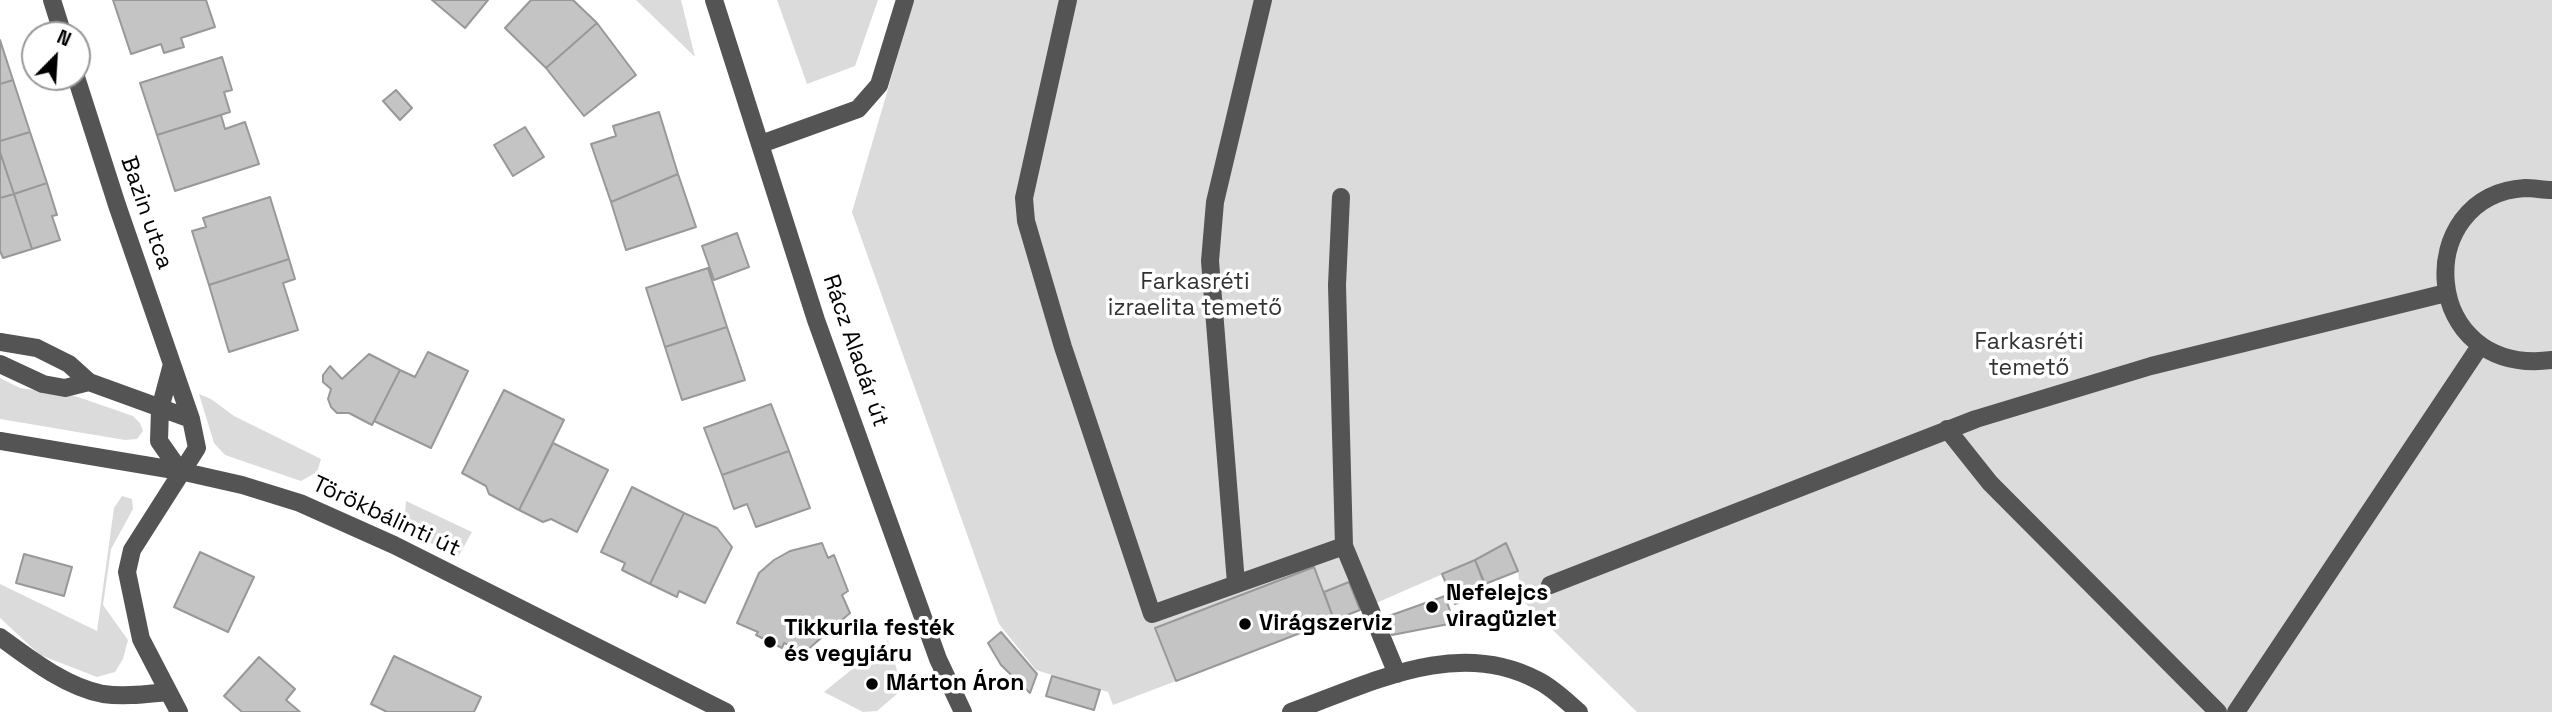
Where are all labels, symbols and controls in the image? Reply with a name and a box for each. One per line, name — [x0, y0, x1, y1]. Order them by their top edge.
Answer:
north arrow — [21, 21, 91, 91]
text: N — [53, 24, 75, 52]
street label: Bazin utca — [114, 153, 178, 273]
park label: Farkasréti izraelita temető — [1108, 269, 1282, 323]
street label: Rácz Aladár út — [816, 271, 894, 431]
park label: Farkasréti temető — [1974, 329, 2084, 383]
street label: Törökbálinti út — [308, 471, 464, 563]
place label: Nefelejcs viragüzlet — [1446, 580, 1557, 634]
marker: Nefelejcs viragüzlet — [1424, 599, 1440, 615]
place label: Virágszerviz — [1259, 610, 1393, 638]
place label: Tikkurila festék és vegyiáru — [784, 615, 955, 669]
marker: Virágszerviz — [1237, 616, 1253, 632]
marker: Tikkurila festék és vegyiáru — [762, 634, 778, 650]
place label: Márton Áron — [886, 670, 1024, 698]
marker: Márton Áron — [864, 676, 880, 692]

